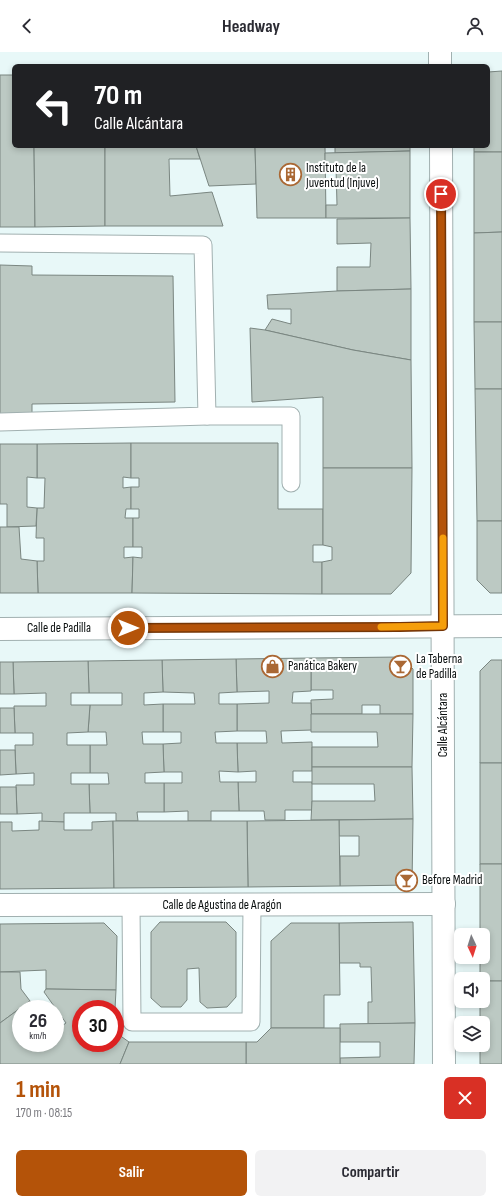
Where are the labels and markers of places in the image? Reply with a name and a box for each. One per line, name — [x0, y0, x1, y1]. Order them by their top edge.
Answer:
place label: Instituto de la Juventud (Injuve) — [305, 160, 379, 191]
building icon: Instituto de la Juventud (Injuve) — [278, 162, 304, 188]
pin — [424, 177, 458, 211]
place label: La Taberna de Padilla — [416, 651, 462, 682]
shop icon: Panática Bakery — [260, 653, 286, 679]
bar icon: La Taberna de Padilla — [388, 653, 414, 679]
place label: Panática Bakery — [288, 658, 357, 674]
bar icon: Before Madrid — [393, 867, 419, 893]
place label: Before Madrid — [422, 872, 482, 888]

